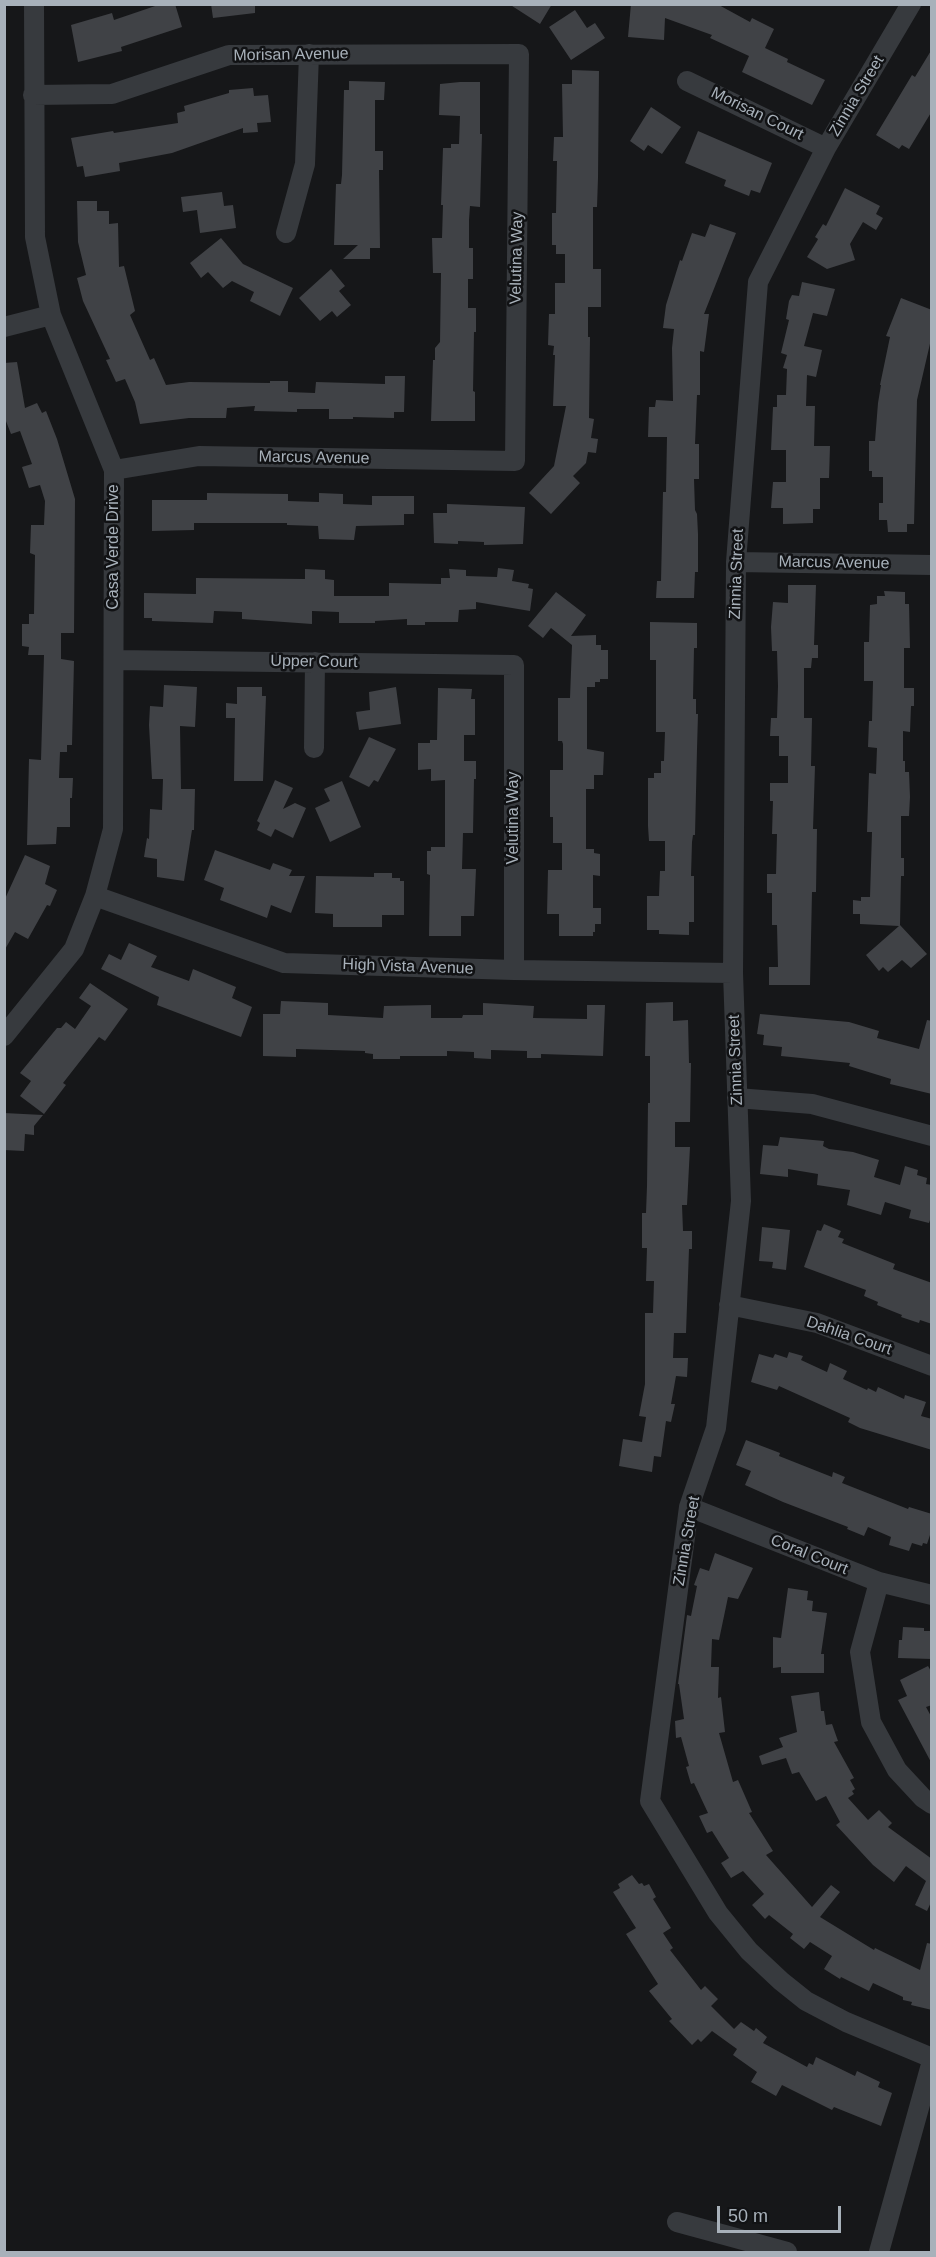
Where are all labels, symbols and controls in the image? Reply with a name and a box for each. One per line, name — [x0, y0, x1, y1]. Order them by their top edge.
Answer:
street label: Morisan Avenue — [233, 44, 349, 66]
street label: Zinnia Street — [825, 52, 889, 140]
street label: Morisan Court — [708, 83, 806, 145]
street label: Velutina Way — [507, 211, 527, 305]
street label: Marcus Avenue — [258, 447, 370, 469]
street label: Casa Verde Drive — [104, 484, 124, 610]
street label: Zinnia Street — [726, 528, 748, 620]
street label: Marcus Avenue — [778, 552, 890, 574]
street label: Upper Court — [270, 652, 358, 672]
street label: Velutina Way — [504, 772, 524, 864]
street label: High Vista Avenue — [342, 955, 474, 979]
street label: Zinnia Street — [725, 1014, 747, 1106]
street label: Dahlia Court — [804, 1312, 894, 1360]
street label: Zinnia Street — [670, 1495, 704, 1587]
street label: Coral Court — [767, 1531, 851, 1579]
scale bar — [720, 2194, 844, 2232]
text: 50 m — [728, 2206, 768, 2226]

